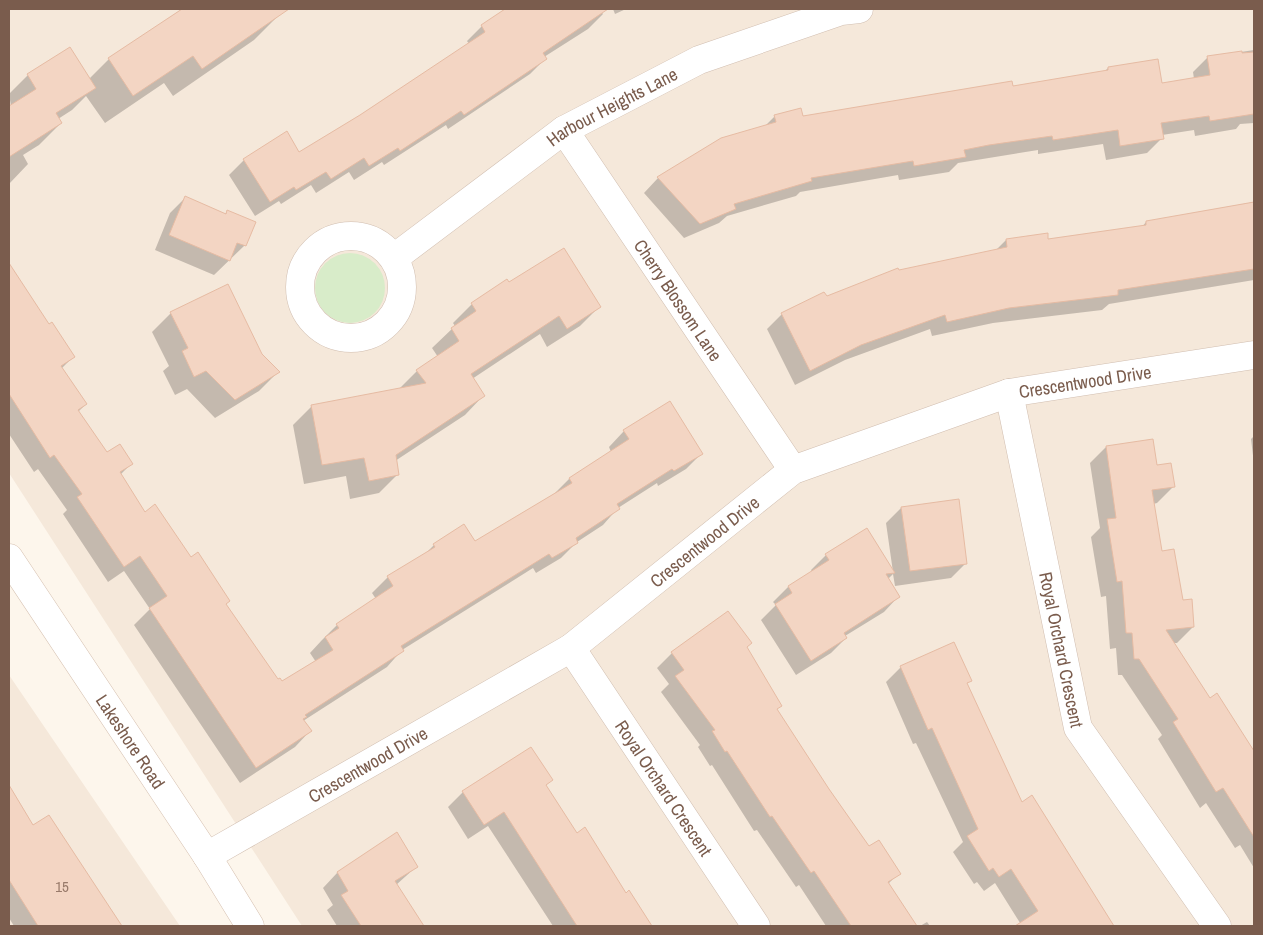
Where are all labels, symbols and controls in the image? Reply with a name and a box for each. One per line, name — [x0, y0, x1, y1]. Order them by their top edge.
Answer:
street label: Harbour Heights Lane — [541, 61, 682, 152]
street label: Cherry Blossom Lane — [628, 234, 729, 366]
street label: Crescentwood Drive — [1017, 359, 1153, 404]
street label: Crescentwood Drive — [644, 490, 764, 593]
street label: Royal Orchard Crescent — [1034, 569, 1090, 730]
street label: Lakeshore Road — [90, 689, 171, 793]
street label: Royal Orchard Crescent — [610, 715, 718, 861]
street label: Crescentwood Drive — [303, 720, 432, 808]
house number: 15 — [55, 876, 69, 897]

